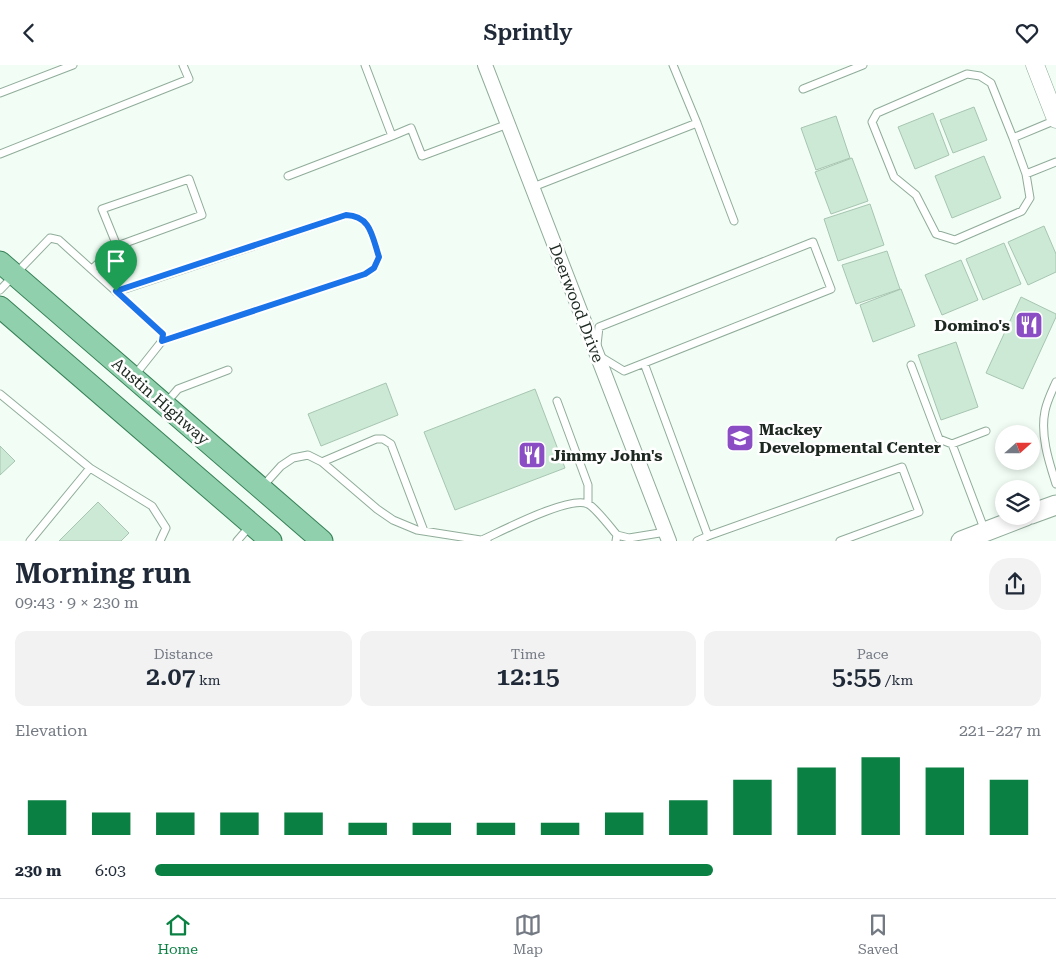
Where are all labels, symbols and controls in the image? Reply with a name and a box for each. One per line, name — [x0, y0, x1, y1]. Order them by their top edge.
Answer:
icon: back — [15, 19, 43, 47]
icon: heart — [1013, 19, 1041, 47]
text: Sprintly — [484, 20, 573, 45]
pin — [95, 240, 137, 291]
street label: Deerwood Drive — [545, 241, 608, 365]
icon: arrive — [102, 247, 130, 275]
restaurant icon: Domino's — [1014, 310, 1044, 340]
place label: Domino's — [934, 316, 1010, 335]
street label: Austin Highway — [108, 354, 214, 449]
place label: Mackey Developmental Center — [759, 420, 941, 457]
school or university icon: Mackey Developmental Center — [725, 423, 755, 453]
north arrow — [995, 425, 1040, 470]
map controls — [995, 425, 1040, 525]
restaurant icon: Jimmy John's — [517, 440, 547, 470]
place label: Jimmy John's — [551, 446, 662, 465]
button: layers — [995, 480, 1040, 525]
text: Morning run — [15, 557, 191, 590]
button: share — [989, 558, 1041, 610]
text: 09:43 · 9 × 230 m — [15, 593, 139, 612]
text: Distance — [154, 646, 213, 662]
text: Time — [511, 646, 545, 662]
text: Pace — [857, 646, 888, 662]
text: 2.07 — [146, 662, 195, 691]
text: 12:15 — [496, 662, 560, 691]
text: 5:55 — [832, 662, 881, 691]
text: km — [195, 672, 221, 688]
text: /km — [881, 672, 913, 688]
text: Elevation — [15, 721, 88, 740]
text: 221–227 m — [959, 721, 1041, 740]
text: 230 m — [15, 861, 61, 880]
text: 6:03 — [95, 861, 126, 880]
tab: Home — [157, 911, 198, 957]
tab: Map — [513, 911, 543, 957]
tab: Saved — [858, 911, 899, 957]

